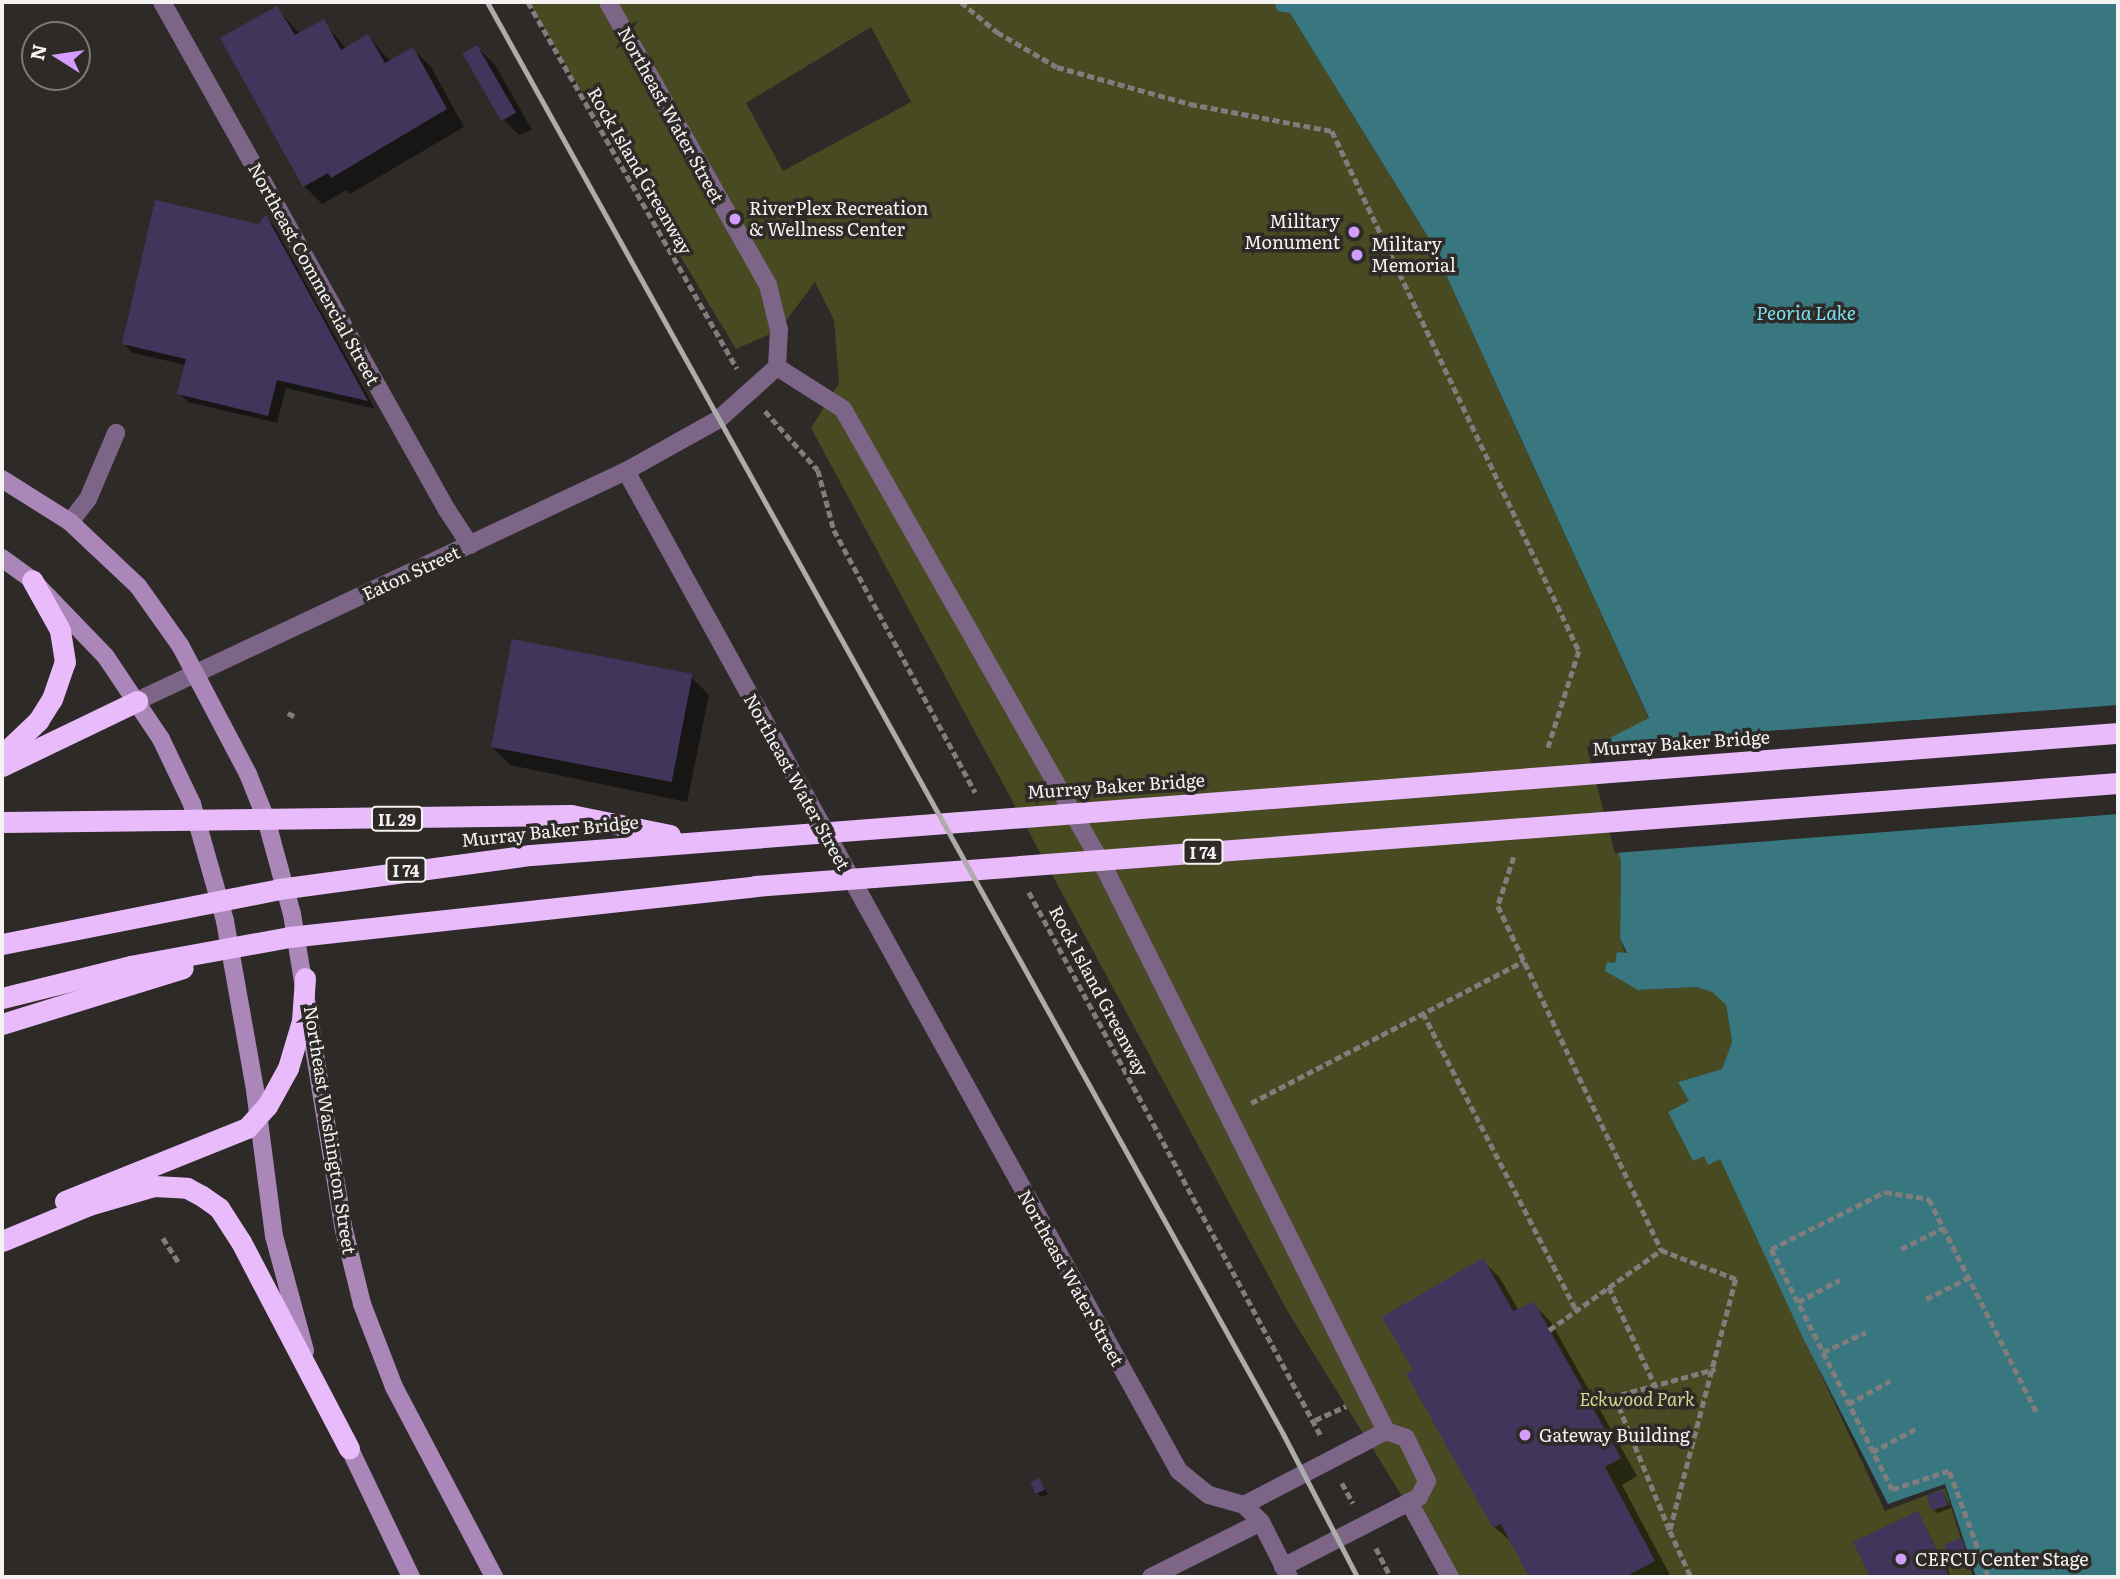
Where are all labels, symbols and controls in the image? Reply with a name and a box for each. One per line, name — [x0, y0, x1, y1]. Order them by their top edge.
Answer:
north arrow — [21, 21, 91, 91]
street label: Northeast Water Street — [613, 23, 729, 207]
text: N — [22, 41, 53, 63]
street label: Rock Island Greenway — [583, 83, 697, 259]
street label: Northeast Commercial Street — [244, 159, 384, 389]
place label: RiverPlex Recreation & Wellness Center — [749, 198, 928, 241]
marker: RiverPlex Recreation & Wellness Center — [727, 211, 743, 227]
place label: Military Monument — [1244, 211, 1340, 254]
marker: Military Monument — [1346, 224, 1362, 240]
place label: Military Memorial — [1371, 234, 1456, 276]
marker: Military Memorial — [1349, 247, 1365, 263]
water label: Peoria Lake — [1756, 302, 1856, 324]
street label: Eaton Street — [359, 541, 463, 605]
street label: Northeast Water Street — [739, 690, 855, 874]
street label: Murray Baker Bridge — [1591, 726, 1771, 760]
street label: Murray Baker Bridge — [1026, 769, 1206, 803]
road number: IL 29 — [371, 806, 423, 832]
street label: Murray Baker Bridge — [460, 811, 640, 851]
road number: I 74 — [1182, 839, 1224, 864]
road number: I 74 — [385, 858, 427, 883]
street label: Rock Island Greenway — [1045, 902, 1153, 1080]
street label: Northeast Washington Street — [300, 1004, 360, 1256]
street label: Northeast Water Street — [1013, 1186, 1129, 1370]
park label: Eckwood Park — [1579, 1388, 1695, 1410]
place label: Gateway Building — [1539, 1424, 1690, 1446]
marker: Gateway Building — [1517, 1427, 1533, 1443]
place label: CEFCU Center Stage — [1915, 1548, 2089, 1570]
marker: CEFCU Center Stage — [1893, 1551, 1909, 1567]

